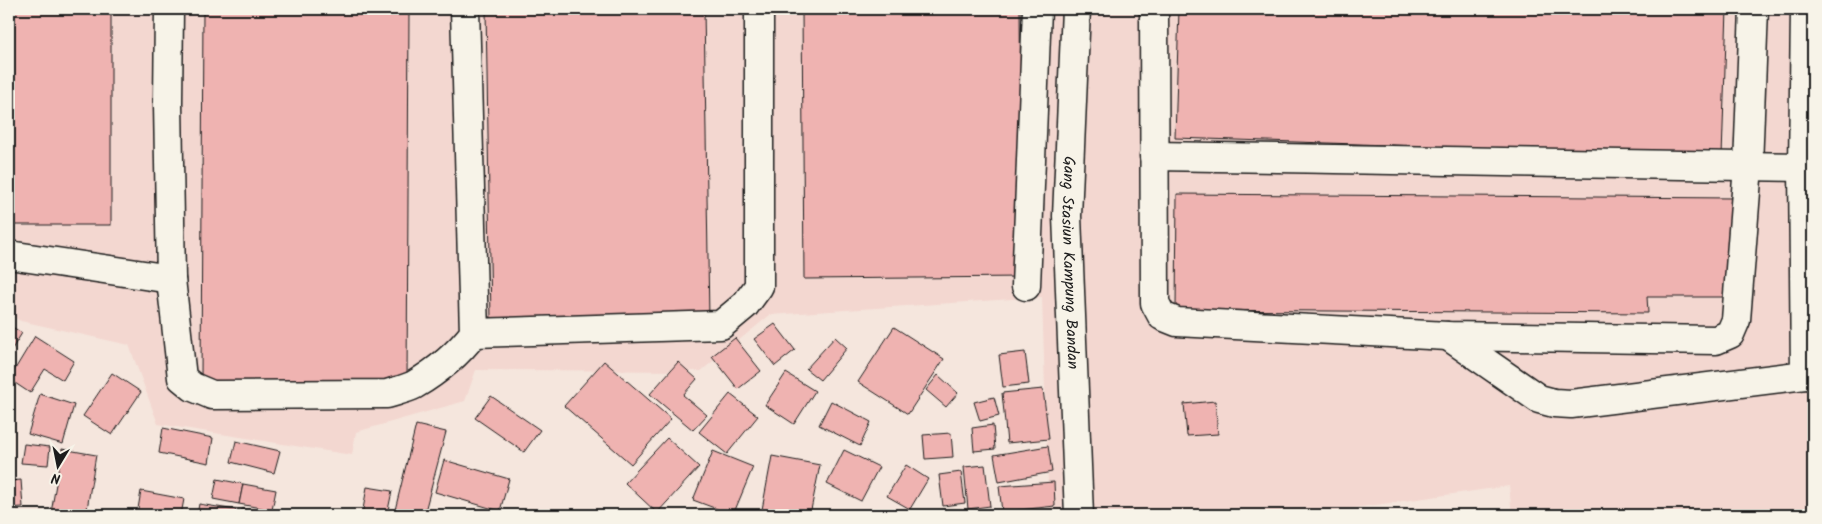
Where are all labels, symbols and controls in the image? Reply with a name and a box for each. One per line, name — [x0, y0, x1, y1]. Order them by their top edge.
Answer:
street label: Gang Stasiun Kampung Bandan — [1054, 156, 1086, 370]
north arrow — [32, 442, 82, 492]
text: N — [49, 466, 62, 489]

